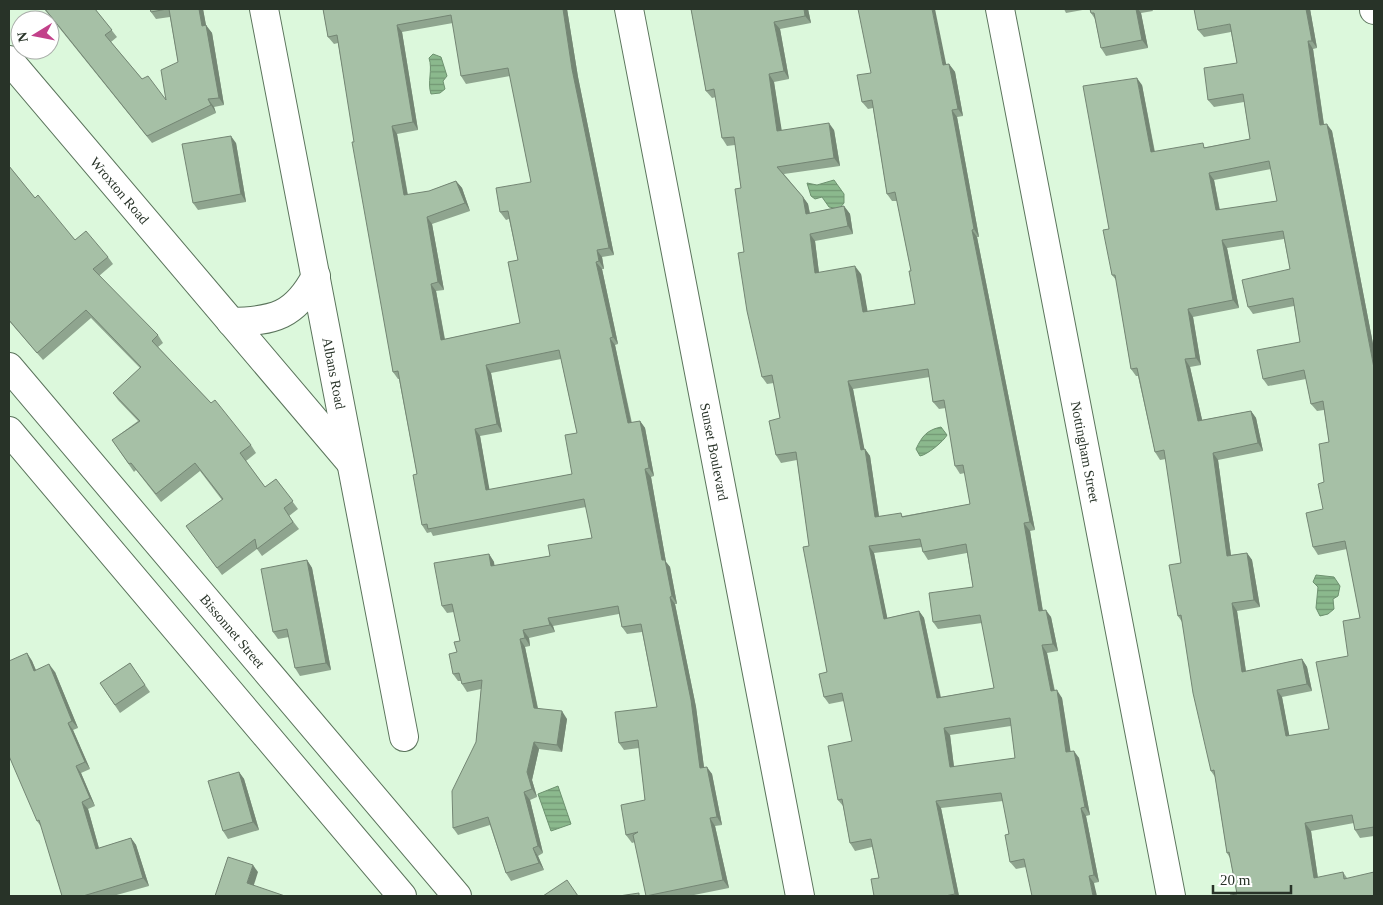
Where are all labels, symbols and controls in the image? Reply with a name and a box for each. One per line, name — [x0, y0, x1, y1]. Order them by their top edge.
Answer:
north arrow — [10, 10, 60, 60]
text: N — [14, 31, 31, 43]
street label: Wroxton Road — [87, 154, 152, 227]
street label: Albans Road — [319, 336, 348, 411]
street label: Nottingham Street — [1068, 400, 1102, 504]
street label: Sunset Boulevard — [697, 402, 731, 502]
street label: Bissonnet Street — [197, 592, 268, 671]
scale bar — [1213, 862, 1290, 894]
text: 20 m — [1220, 872, 1251, 888]

